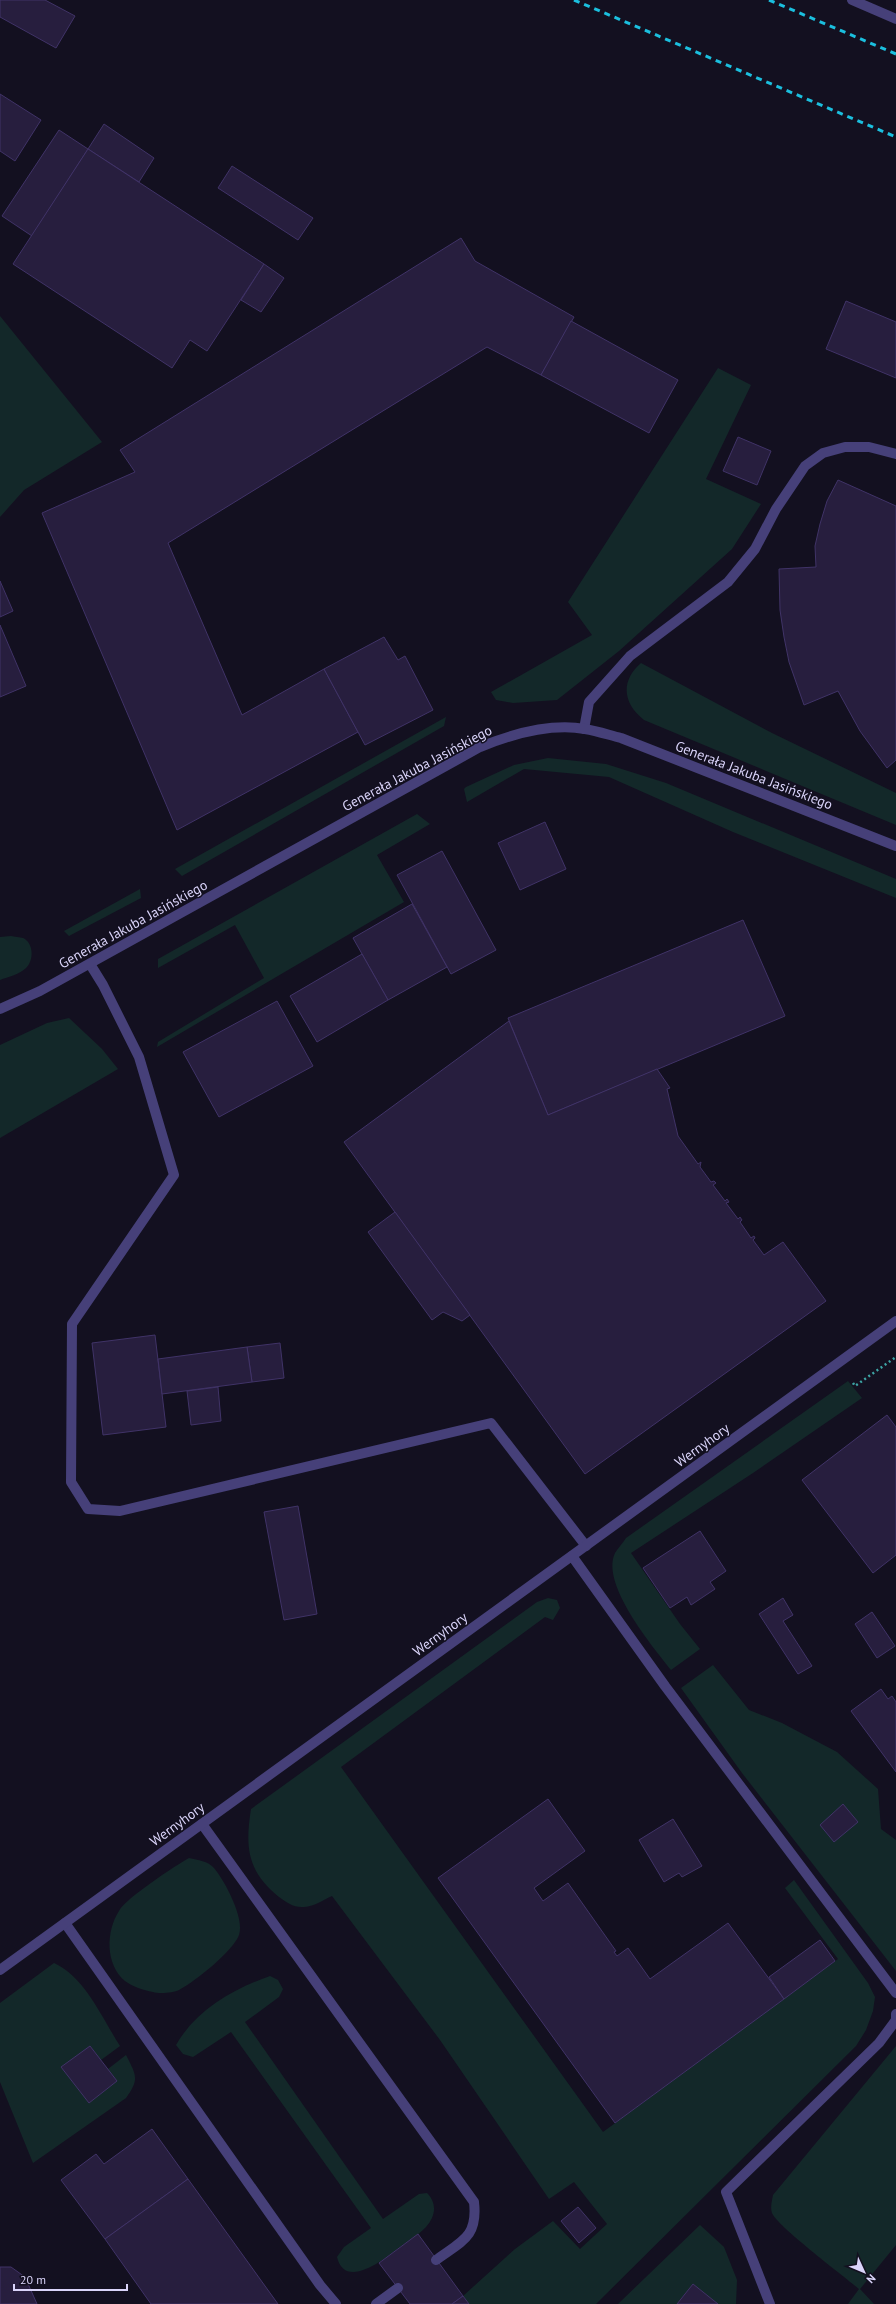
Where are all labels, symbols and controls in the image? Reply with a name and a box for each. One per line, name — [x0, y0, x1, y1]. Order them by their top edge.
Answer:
street label: Generała Jakuba Jasińskiego — [339, 721, 495, 815]
street label: Generała Jakuba Jasińskiego — [673, 737, 835, 813]
street label: Generała Jakuba Jasińskiego — [56, 876, 210, 972]
street label: Wernyhory — [671, 1419, 733, 1471]
street label: Wernyhory — [409, 1608, 471, 1660]
street label: Wernyhory — [146, 1798, 208, 1850]
north arrow — [844, 2252, 884, 2292]
scale bar — [14, 2266, 127, 2292]
text: N — [864, 2271, 879, 2286]
text: 20 m — [20, 2272, 46, 2287]

